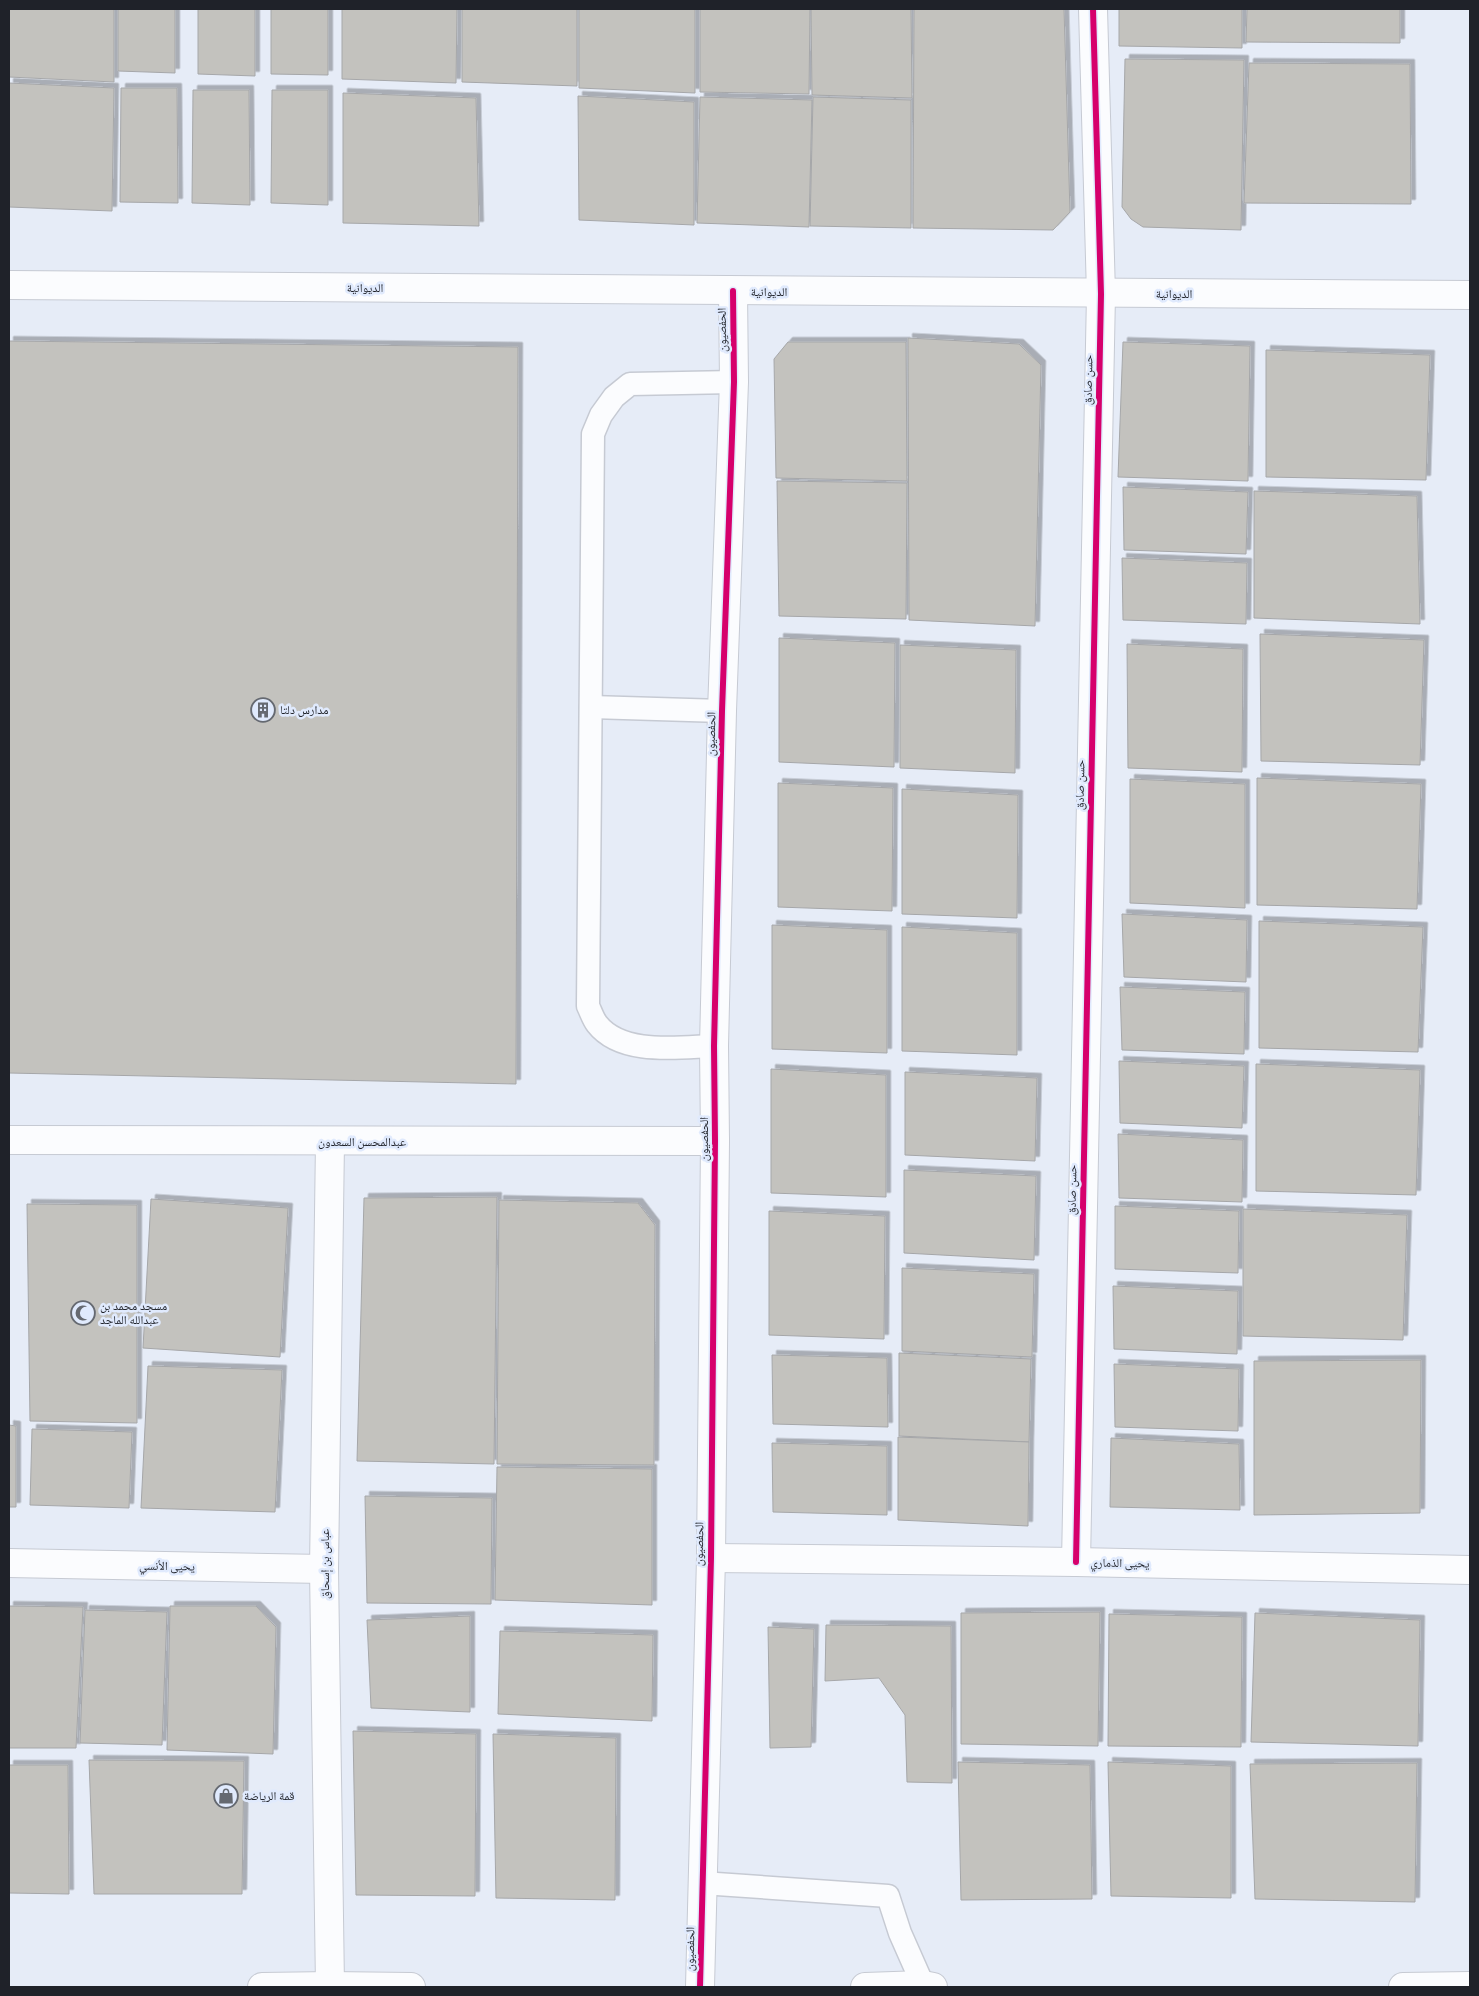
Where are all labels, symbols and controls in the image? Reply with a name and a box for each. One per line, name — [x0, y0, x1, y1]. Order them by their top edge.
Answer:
street label: الديوانية — [347, 280, 383, 296]
street label: الديوانية — [751, 284, 787, 300]
street label: الديوانية — [1156, 286, 1192, 302]
street label: الحفصيون — [714, 308, 730, 352]
street label: حسن صادق — [1080, 354, 1096, 405]
building icon: مدارس دلتا — [250, 697, 276, 723]
place label: مدارس دلتا — [280, 702, 328, 718]
street label: الحفصيون — [703, 712, 719, 756]
street label: حسن صادق — [1072, 759, 1088, 810]
street label: الحفصيون — [696, 1117, 712, 1161]
street label: عبدالمحسن السعدون — [318, 1134, 406, 1150]
street label: حسن صادق — [1064, 1164, 1080, 1215]
place label: مسجد محمد بن عبدالله الماجد — [100, 1298, 167, 1328]
mosque icon: مسجد محمد بن عبدالله الماجد — [70, 1300, 96, 1326]
street label: الحفصيون — [691, 1522, 707, 1566]
street label: عباس بن إسحاق — [317, 1529, 333, 1599]
street label: يحيى الذماري — [1090, 1554, 1150, 1574]
street label: يحيى الأنسي — [139, 1558, 195, 1577]
shop icon: قمة الرياضة — [213, 1783, 239, 1809]
place label: قمة الرياضة — [244, 1788, 294, 1804]
street label: الحفصيون — [682, 1927, 698, 1971]

